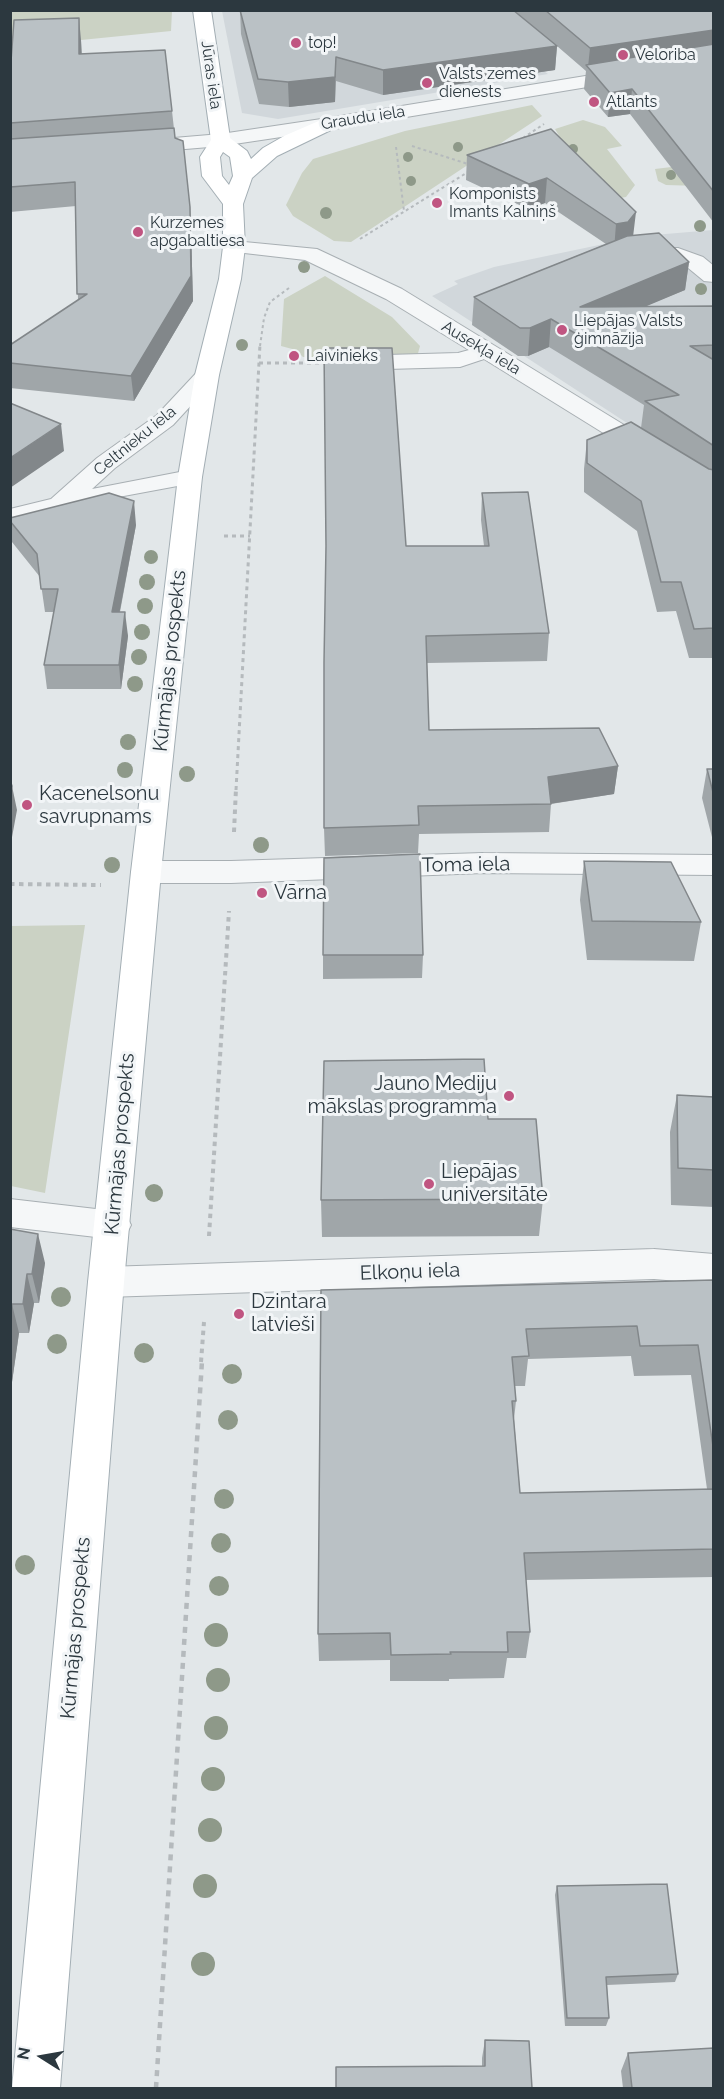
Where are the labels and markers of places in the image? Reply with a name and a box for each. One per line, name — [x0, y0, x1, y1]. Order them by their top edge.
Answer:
place label: top! — [308, 33, 337, 53]
marker: top! — [289, 36, 303, 50]
place label: Veloriba — [635, 45, 696, 65]
marker: Veloriba — [616, 48, 630, 62]
place label: Valsts zemes dienests — [439, 64, 536, 102]
marker: Valsts zemes dienests — [420, 76, 434, 90]
place label: Atlants — [606, 92, 657, 112]
marker: Atlants — [587, 95, 601, 109]
place label: Komponists Imants Kalniņš — [449, 184, 556, 222]
marker: Komponists Imants Kalniņš — [430, 196, 444, 210]
place label: Kurzemes apgabaltiesa — [150, 213, 245, 251]
marker: Kurzemes apgabaltiesa — [131, 225, 145, 239]
place label: Liepājas Valsts ģimnāzija — [574, 311, 683, 349]
marker: Liepājas Valsts ģimnāzija — [555, 323, 569, 337]
place label: Laivinieks — [306, 346, 378, 366]
marker: Laivinieks — [287, 349, 301, 363]
place label: Kacenelsonu savrupnams — [39, 782, 159, 829]
marker: Kacenelsonu savrupnams — [20, 798, 34, 812]
place label: Vārna — [274, 881, 327, 905]
marker: Vārna — [255, 886, 269, 900]
place label: Jauno Mediju mākslas programma — [308, 1072, 497, 1119]
marker: Jauno Mediju mākslas programma — [502, 1089, 516, 1103]
place label: Liepājas universitāte — [441, 1160, 548, 1207]
marker: Liepājas universitāte — [422, 1177, 436, 1191]
place label: Dzintara latvieši — [251, 1290, 327, 1337]
marker: Dzintara latvieši — [232, 1307, 246, 1321]

